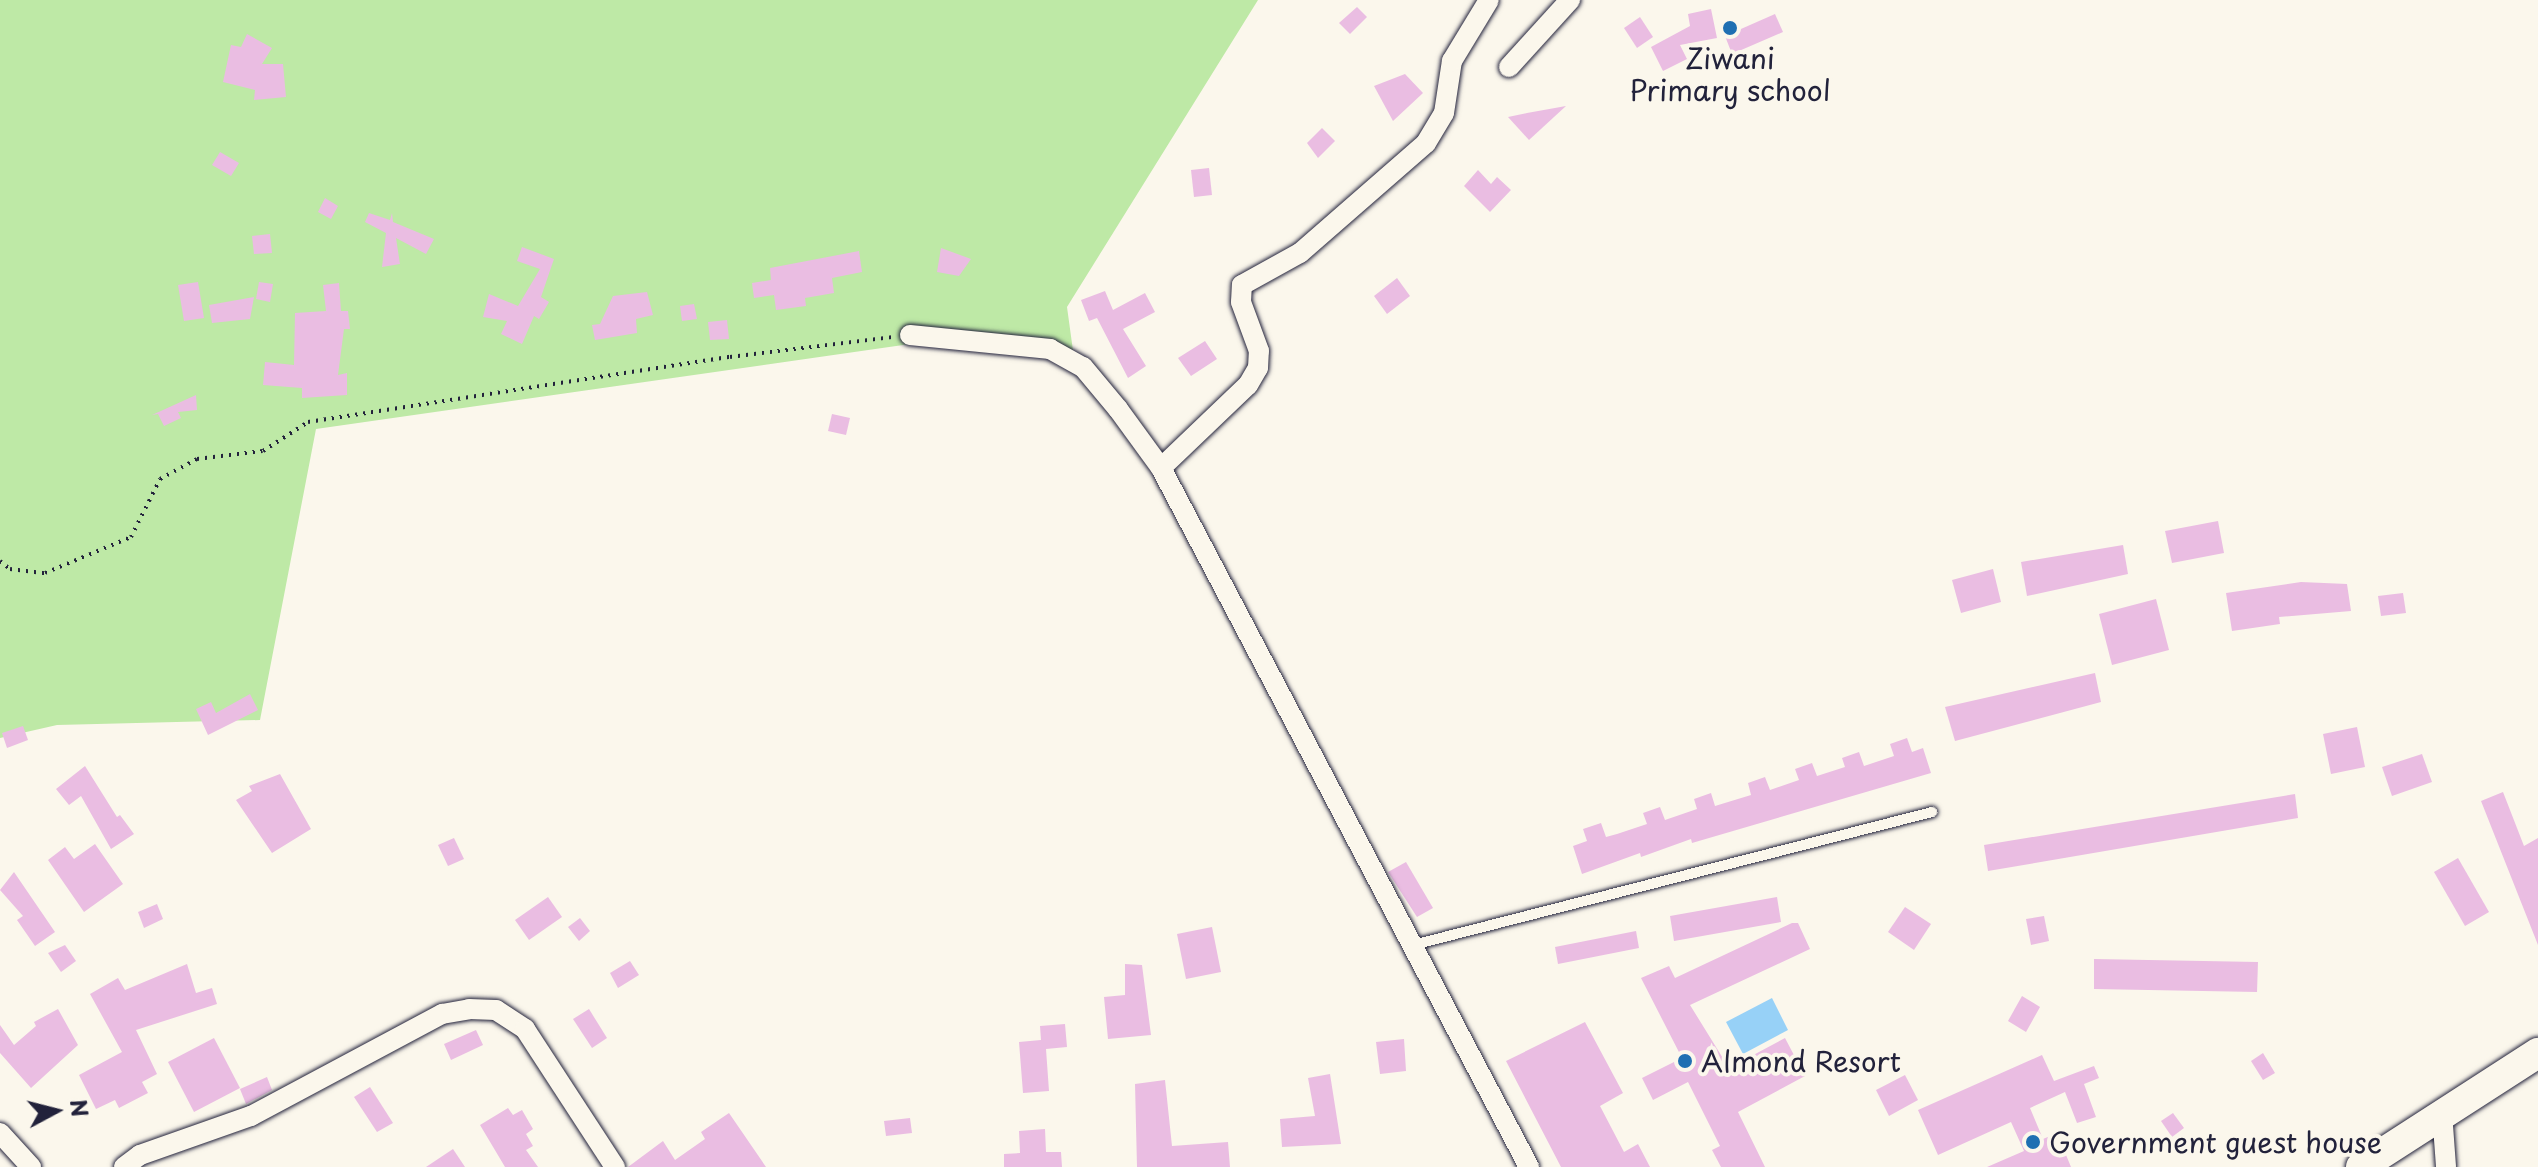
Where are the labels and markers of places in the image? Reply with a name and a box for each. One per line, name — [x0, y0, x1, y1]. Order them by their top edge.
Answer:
marker: Ziwani Primary school — [1721, 19, 1739, 37]
place label: Ziwani Primary school — [1629, 41, 1831, 107]
place label: Almond Resort — [1701, 1044, 1901, 1078]
marker: Almond Resort — [1676, 1052, 1694, 1070]
place label: Government guest house — [2049, 1125, 2382, 1159]
marker: Government guest house — [2024, 1133, 2042, 1151]

